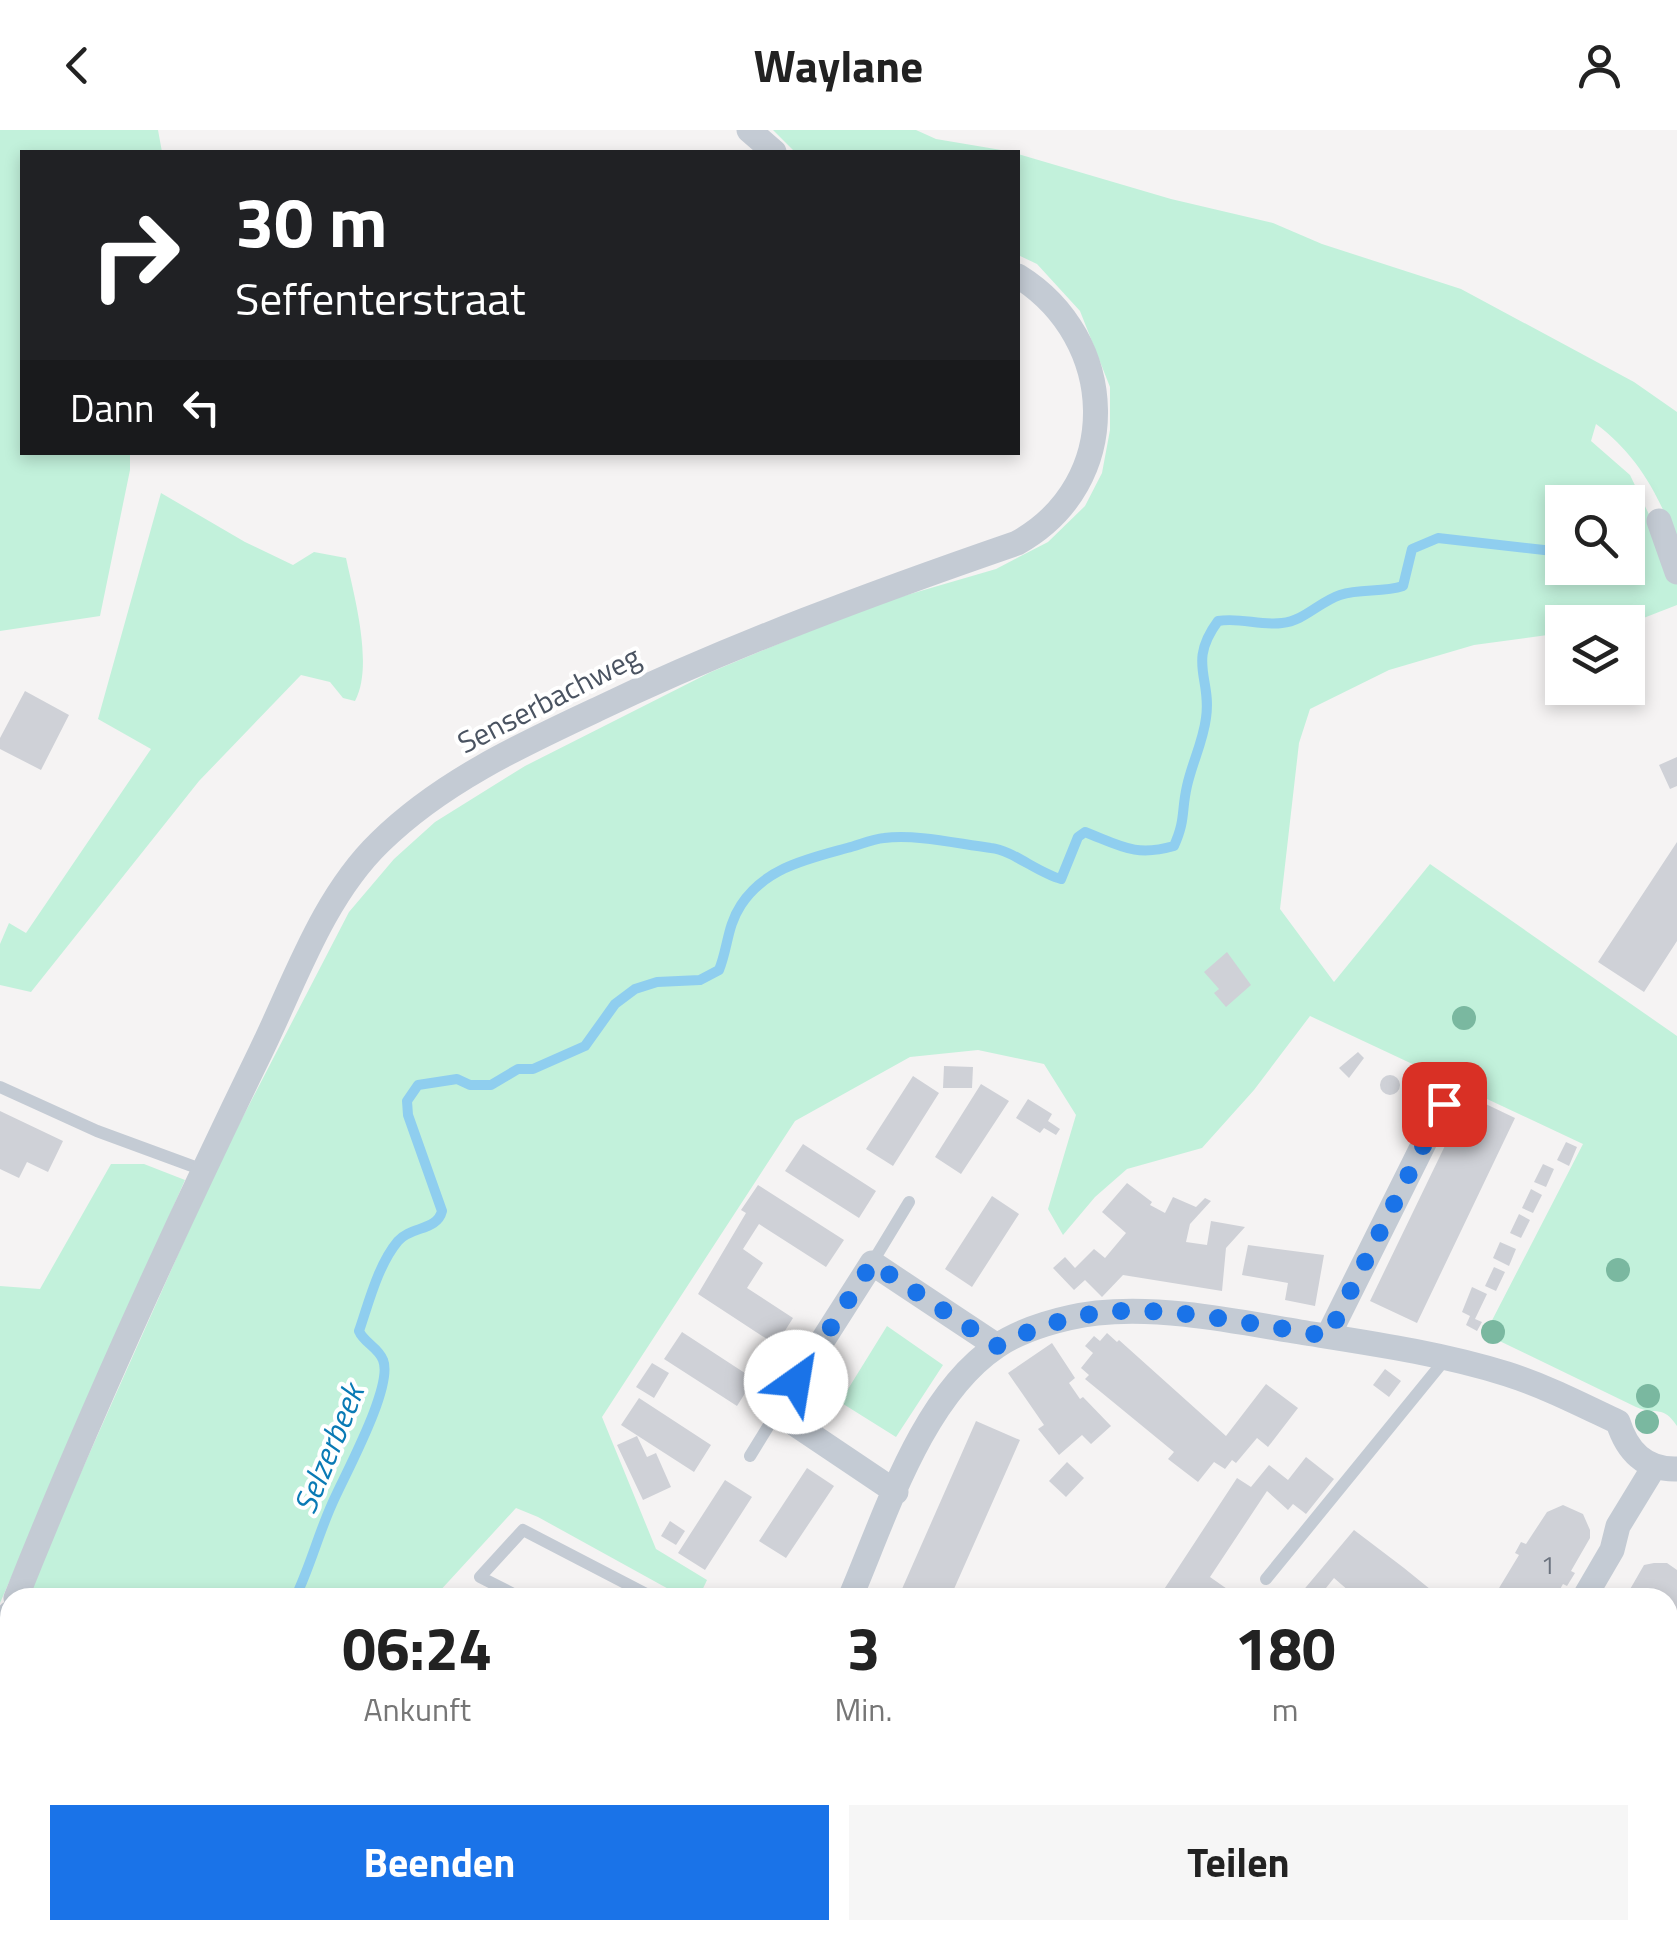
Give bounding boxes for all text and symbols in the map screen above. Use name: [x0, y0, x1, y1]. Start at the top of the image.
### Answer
text: Waylane: [754, 31, 923, 99]
icon: back: [50, 38, 105, 93]
icon: person: [1572, 38, 1627, 93]
text: 30 m: [235, 168, 388, 274]
icon: right: [70, 190, 200, 320]
text: Seffenterstraat: [235, 264, 526, 332]
text: Dann: [70, 379, 154, 437]
icon: left: [174, 380, 229, 435]
map controls: [1545, 485, 1645, 705]
button: search: [1545, 485, 1645, 585]
button: layers: [1545, 605, 1645, 705]
street label: Senserbachweg: [449, 633, 648, 765]
pin: [1402, 1062, 1487, 1147]
icon: arrive: [1417, 1077, 1472, 1132]
position arrow: [744, 1330, 848, 1434]
water label: Selzerbeek: [280, 1373, 377, 1520]
house number: 1: [1541, 1546, 1555, 1584]
text: 06:24: [342, 1602, 492, 1693]
text: 3: [847, 1602, 880, 1693]
text: 180: [1235, 1602, 1336, 1693]
text: Ankunft: [363, 1685, 471, 1733]
text: Min.: [834, 1685, 892, 1733]
text: m: [1272, 1685, 1299, 1733]
button: Beenden: [50, 1805, 829, 1920]
button: Teilen: [849, 1805, 1628, 1920]

